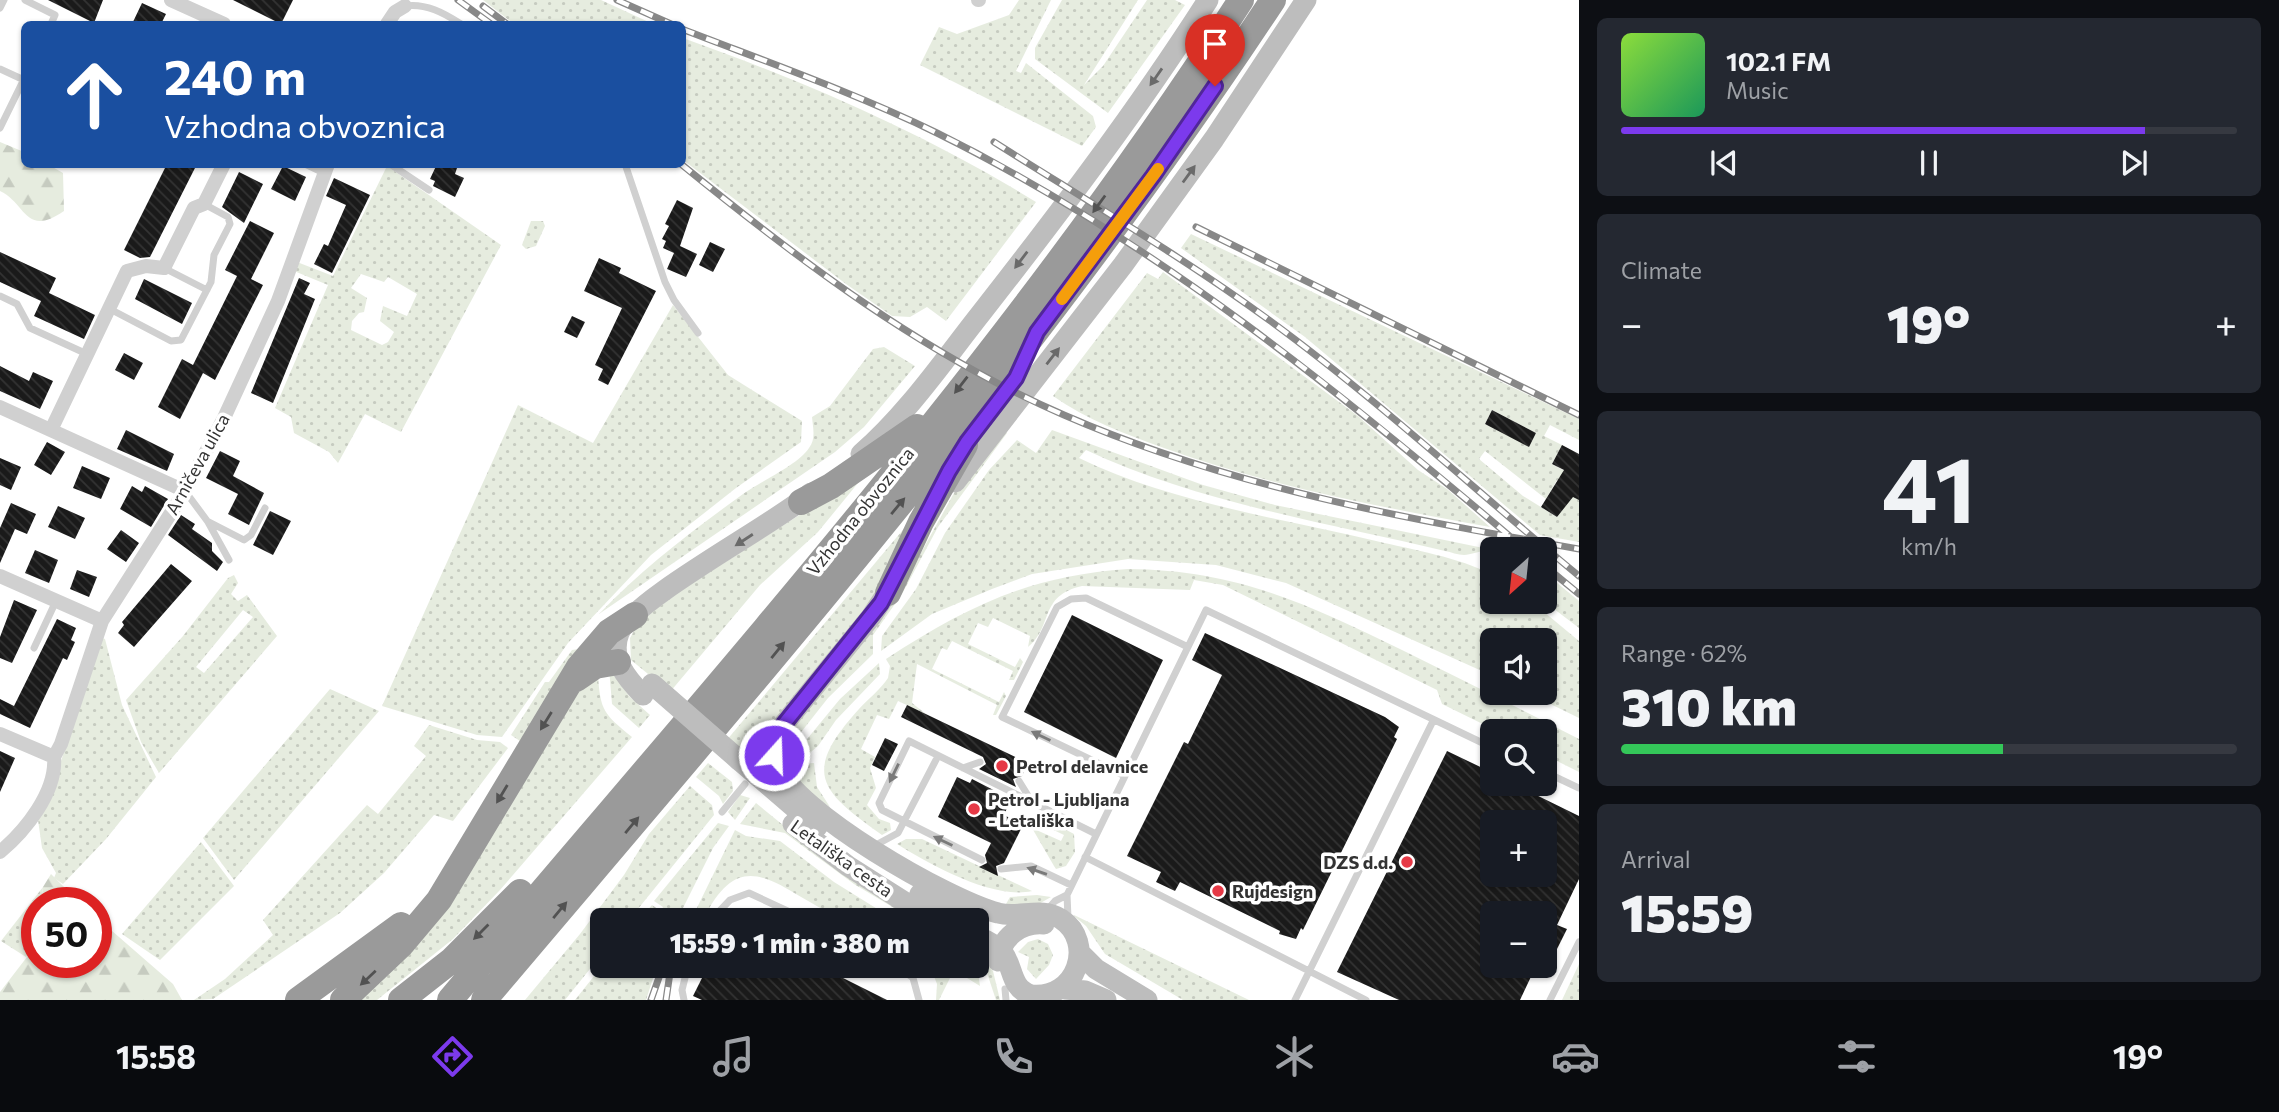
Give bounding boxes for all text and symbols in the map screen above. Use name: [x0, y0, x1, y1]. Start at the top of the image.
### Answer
pin: [1185, 14, 1245, 86]
icon: arrive: [1196, 25, 1234, 63]
text: 240 m: [164, 45, 306, 105]
text: 102.1 FM: [1726, 45, 1831, 76]
icon: ahead: [49, 49, 140, 140]
one-way arrow: [1149, 68, 1163, 86]
text: Music: [1726, 76, 1789, 104]
text: Vzhodna obvoznica: [164, 105, 446, 145]
icon: previous: [1705, 144, 1743, 182]
icon: pause: [1910, 144, 1948, 182]
icon: next: [2115, 144, 2153, 182]
one-way arrow: [1182, 165, 1196, 183]
one-way arrow: [1092, 195, 1107, 213]
one-way arrow: [1014, 251, 1029, 269]
text: Climate: [1621, 256, 1702, 284]
text: 19°: [1887, 290, 1970, 354]
text: −: [1621, 299, 1643, 346]
text: +: [2215, 299, 2237, 346]
one-way arrow: [1045, 347, 1059, 365]
one-way arrow: [954, 376, 969, 394]
street label: Arničeva ulica: [160, 410, 234, 518]
text: 41: [1882, 430, 1976, 542]
street label: Vzhodna obvoznica: [802, 443, 918, 579]
one-way arrow: [890, 498, 905, 515]
text: km/h: [1901, 532, 1957, 560]
one-way arrow: [734, 533, 754, 546]
north arrow: [1480, 537, 1558, 614]
map controls: [1480, 537, 1557, 978]
button: sound: [1480, 628, 1557, 705]
text: Range · 62%: [1621, 639, 1747, 667]
one-way arrow: [770, 642, 785, 659]
text: 310 km: [1621, 673, 1797, 737]
one-way arrow: [539, 711, 552, 730]
position arrow: [737, 718, 811, 792]
button: search: [1480, 719, 1557, 796]
one-way arrow: [1031, 730, 1051, 741]
place label: Petrol delavnice: [1016, 755, 1148, 777]
marker: Petrol delavnice: [994, 758, 1010, 774]
one-way arrow: [889, 763, 900, 783]
one-way arrow: [496, 784, 509, 803]
place label: Petrol - Ljubljana - Letališka: [988, 788, 1129, 831]
marker: Petrol - Ljubljana - Letališka: [966, 801, 982, 817]
button: +: [1480, 810, 1557, 887]
street label: Letališka cesta: [787, 815, 897, 901]
one-way arrow: [624, 816, 639, 833]
one-way arrow: [933, 835, 953, 847]
text: Arrival: [1621, 845, 1691, 873]
place label: DZS d.d.: [1323, 851, 1393, 873]
marker: DZS d.d.: [1399, 854, 1415, 870]
one-way arrow: [1026, 865, 1047, 876]
text: 15:59: [1621, 879, 1753, 943]
place label: Rujdesign: [1232, 880, 1313, 902]
marker: Rujdesign: [1210, 883, 1226, 899]
speed limit sign: 50: [21, 887, 112, 978]
button: −: [1480, 901, 1557, 978]
one-way arrow: [552, 902, 567, 919]
one-way arrow: [472, 924, 489, 941]
text: 15:59 · 1 min · 380 m: [670, 927, 909, 958]
one-way arrow: [360, 969, 377, 985]
icon: directions: [428, 1032, 477, 1081]
icon: music: [709, 1032, 758, 1081]
icon: phone: [989, 1032, 1038, 1081]
icon: climate: [1270, 1032, 1319, 1081]
icon: car: [1551, 1032, 1600, 1081]
icon: filters: [1832, 1032, 1881, 1081]
text: 15:58: [116, 1036, 196, 1076]
text: 19°: [2113, 1036, 2163, 1076]

